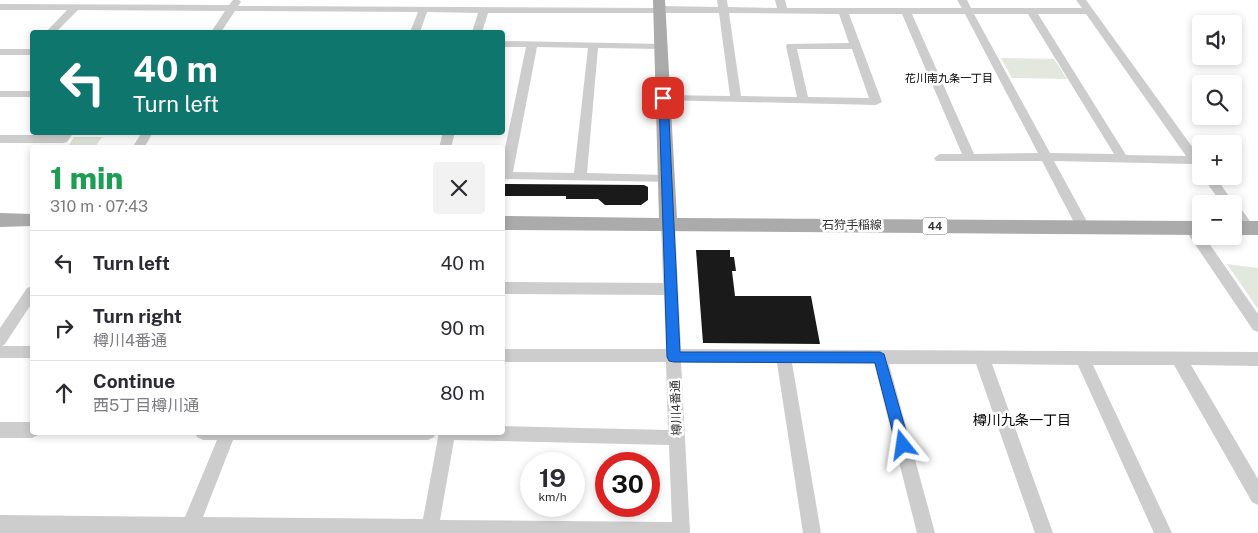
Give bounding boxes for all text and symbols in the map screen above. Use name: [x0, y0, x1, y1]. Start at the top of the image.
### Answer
map controls: [1192, 15, 1242, 245]
button: sound: [1192, 15, 1242, 65]
text: 40 m: [133, 49, 218, 90]
icon: left: [50, 50, 115, 115]
district label: 花川南九条一丁目: [905, 72, 993, 84]
button: search: [1192, 75, 1242, 125]
pin: [642, 77, 684, 119]
icon: arrive: [649, 84, 677, 112]
text: Turn left: [133, 91, 219, 117]
button: +: [1192, 135, 1242, 185]
text: 1 min: [50, 160, 123, 196]
button: close: [433, 162, 485, 214]
button: −: [1192, 195, 1242, 245]
text: 310 m · 07:43: [50, 197, 148, 216]
street label: 石狩手稲線: [822, 218, 882, 232]
road number: 44: [922, 218, 948, 235]
icon: left: [50, 249, 78, 277]
text: Turn left: [93, 252, 170, 274]
text: 40 m: [440, 252, 485, 274]
text: Turn right: [93, 305, 182, 327]
icon: right: [50, 314, 78, 342]
text: 90 m: [441, 317, 485, 339]
text: 樽川4番通: [93, 331, 167, 350]
text: Continue: [93, 370, 175, 392]
icon: ahead: [50, 379, 78, 407]
street label: 樽川4番通: [668, 380, 684, 436]
text: 80 m: [440, 382, 485, 404]
text: 西5丁目樽川通: [93, 396, 199, 415]
district label: 樽川九条一丁目: [973, 412, 1071, 428]
position arrow: [876, 418, 928, 470]
speed limit sign: 30: [595, 452, 660, 517]
text: 19: [539, 463, 566, 493]
text: km/h: [538, 490, 567, 504]

